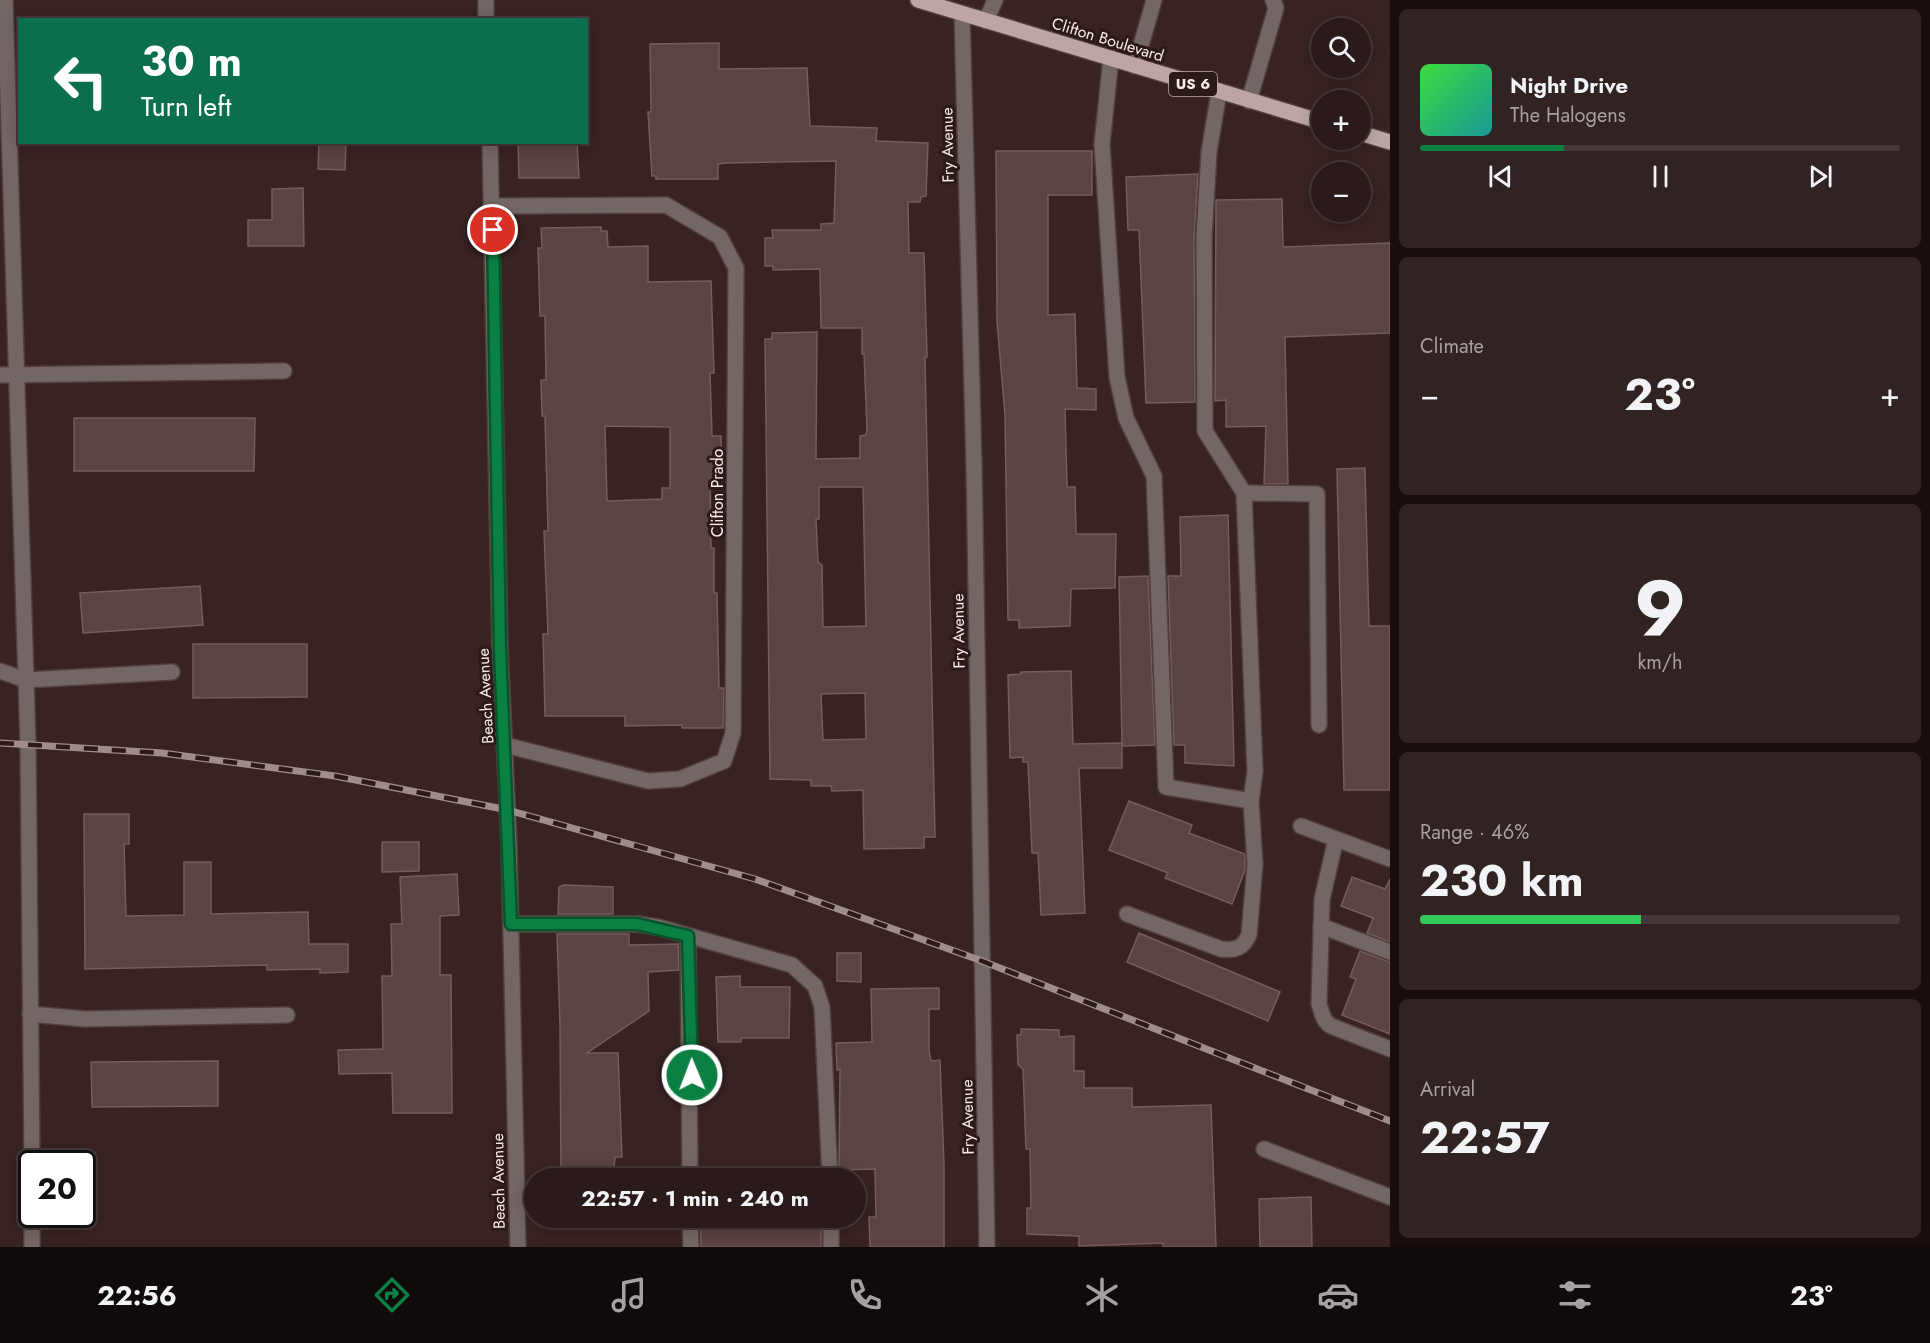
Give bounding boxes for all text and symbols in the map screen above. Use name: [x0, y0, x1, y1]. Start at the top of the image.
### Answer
street label: Clifton Boulevard: [1049, 11, 1167, 67]
map controls: [1311, 18, 1371, 222]
button: search: [1311, 18, 1371, 78]
text: 30 m: [141, 31, 242, 92]
icon: left: [42, 42, 120, 120]
text: Night Drive: [1510, 69, 1628, 101]
road number: US 6: [1169, 72, 1217, 96]
text: Turn left: [141, 87, 231, 126]
button: +: [1311, 90, 1371, 150]
text: The Halogens: [1510, 101, 1626, 130]
street label: Fry Avenue: [935, 107, 960, 183]
icon: previous: [1484, 160, 1517, 193]
icon: pause: [1644, 160, 1677, 193]
icon: next: [1804, 160, 1837, 193]
button: −: [1311, 162, 1371, 222]
pin: [467, 204, 518, 255]
icon: arrive: [476, 213, 509, 246]
text: Climate: [1420, 332, 1484, 361]
text: 23°: [1624, 362, 1695, 427]
text: −: [1420, 371, 1439, 418]
text: +: [1880, 371, 1900, 418]
street label: Clifton Prado: [706, 448, 729, 537]
text: 9: [1634, 553, 1686, 665]
street label: Fry Avenue: [946, 593, 971, 669]
street label: Beach Avenue: [472, 648, 499, 744]
text: km/h: [1637, 648, 1683, 677]
text: Range · 46%: [1420, 818, 1529, 847]
text: 230 km: [1420, 848, 1584, 913]
position arrow: [660, 1043, 724, 1107]
text: Arrival: [1420, 1075, 1475, 1104]
street label: Fry Avenue: [955, 1079, 980, 1155]
text: 22:57: [1420, 1105, 1550, 1170]
street label: Beach Avenue: [486, 1133, 511, 1229]
speed limit sign: 20: [18, 1150, 96, 1228]
text: 22:57 · 1 min · 240 m: [581, 1182, 809, 1214]
icon: directions: [371, 1274, 413, 1316]
icon: music: [608, 1274, 650, 1316]
icon: phone: [844, 1274, 886, 1316]
icon: climate: [1081, 1274, 1123, 1316]
icon: car: [1317, 1274, 1359, 1316]
icon: filters: [1554, 1274, 1596, 1316]
text: 22:56: [97, 1276, 177, 1315]
text: 23°: [1790, 1276, 1833, 1315]

